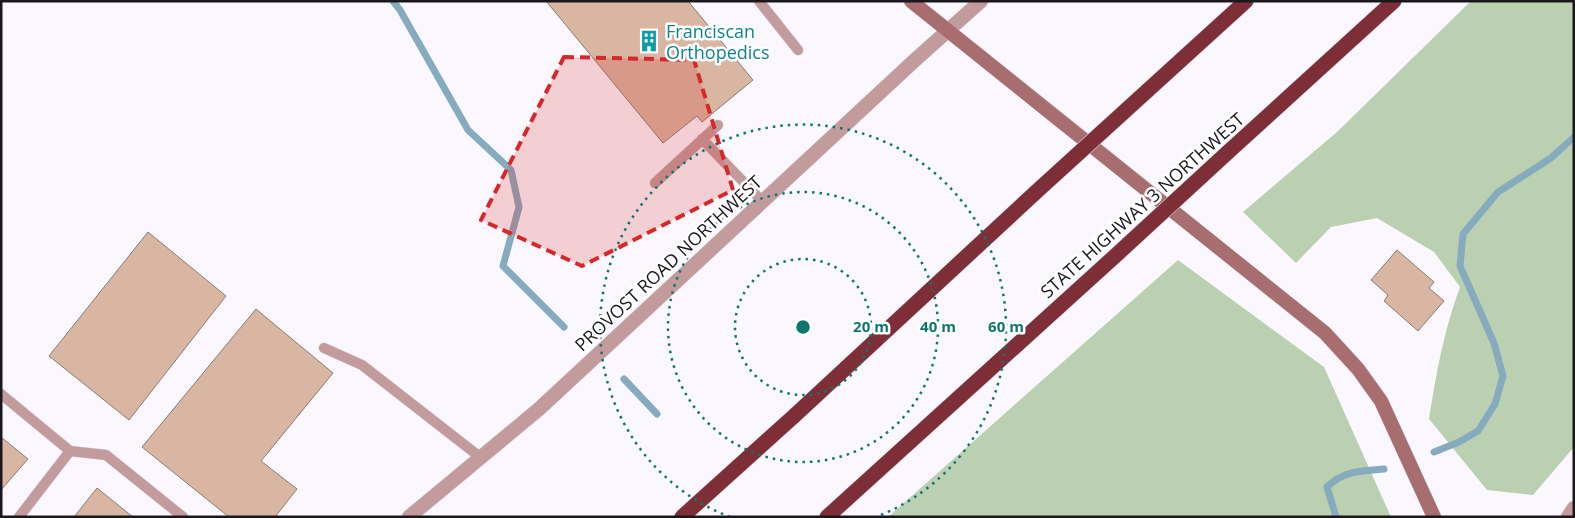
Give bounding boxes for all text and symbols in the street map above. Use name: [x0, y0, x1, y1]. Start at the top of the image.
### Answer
place label: Franciscan Orthopedics: [666, 19, 770, 64]
building icon: Franciscan Orthopedics: [636, 28, 662, 54]
street label: STATE HIGHWAY 3 NORTHWEST: [1035, 107, 1249, 303]
street label: PROVOST ROAD NORTHWEST: [569, 170, 767, 356]
text: 20 m: [853, 316, 889, 336]
text: 40 m: [920, 316, 956, 336]
text: 60 m: [988, 316, 1024, 336]
centre of rings: [794, 318, 812, 336]

